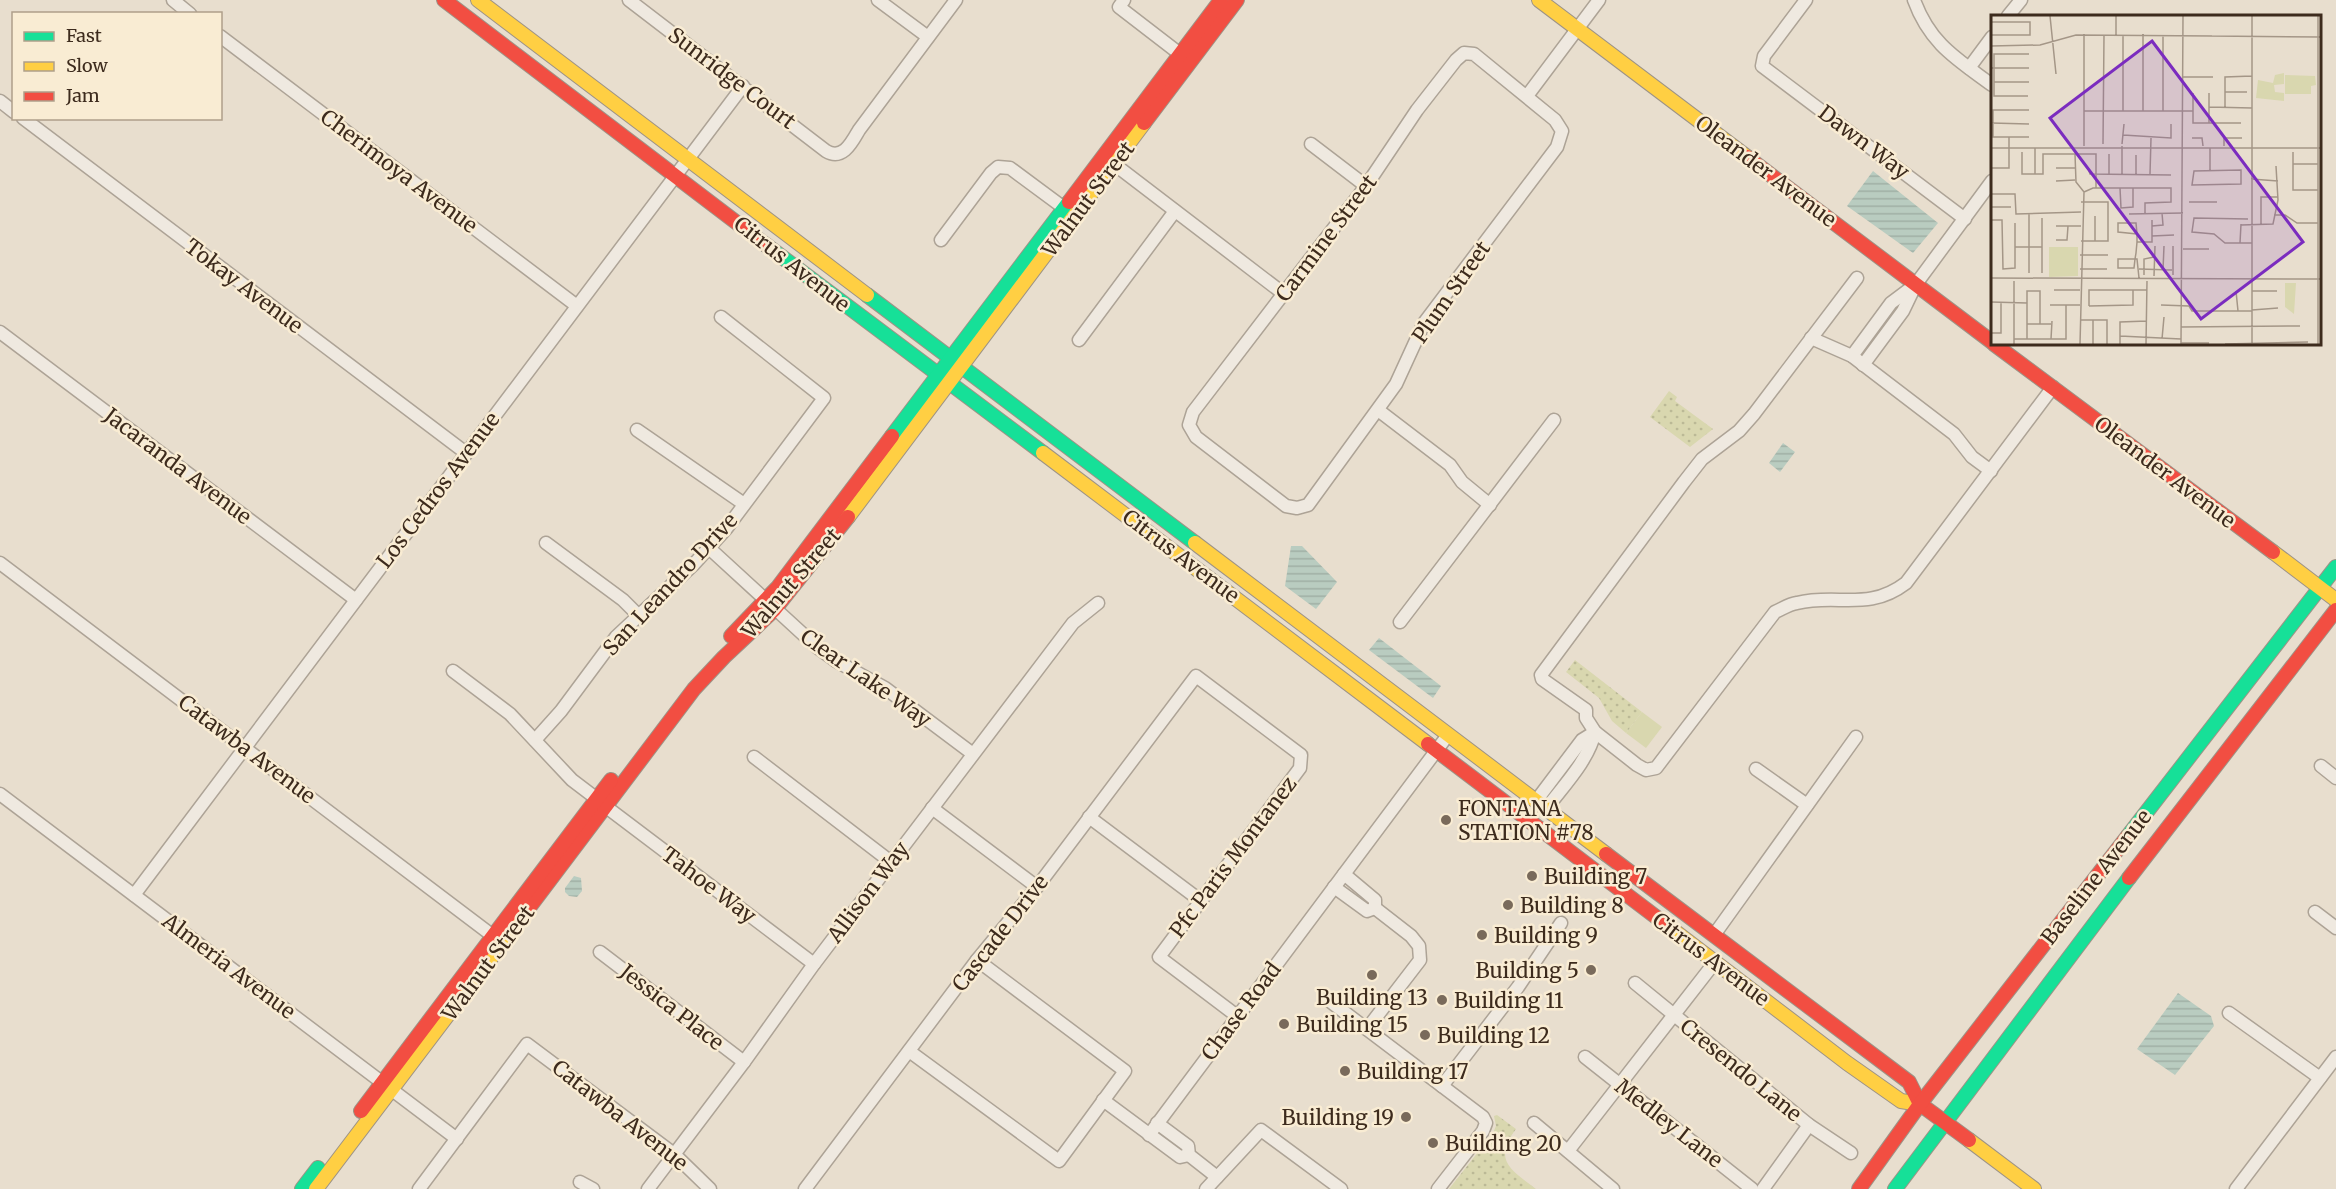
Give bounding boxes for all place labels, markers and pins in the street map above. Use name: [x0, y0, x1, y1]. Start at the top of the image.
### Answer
place label: FONTANA STATION #78: [1458, 795, 1594, 846]
marker: FONTANA STATION #78: [1439, 813, 1453, 827]
place label: Building 7: [1544, 863, 1647, 890]
marker: Building 7: [1525, 869, 1539, 883]
place label: Building 8: [1520, 892, 1624, 919]
marker: Building 8: [1501, 898, 1515, 912]
place label: Building 9: [1494, 922, 1598, 949]
marker: Building 9: [1475, 928, 1489, 942]
place label: Building 5: [1475, 957, 1579, 984]
marker: Building 5: [1584, 963, 1598, 977]
marker: Building 13: [1365, 968, 1379, 982]
place label: Building 13: [1316, 984, 1428, 1011]
place label: Building 11: [1454, 987, 1564, 1014]
marker: Building 11: [1435, 993, 1449, 1007]
place label: Building 15: [1296, 1011, 1408, 1038]
marker: Building 15: [1277, 1017, 1291, 1031]
place label: Building 12: [1437, 1022, 1550, 1049]
marker: Building 12: [1418, 1028, 1432, 1042]
place label: Building 17: [1357, 1058, 1469, 1085]
marker: Building 17: [1338, 1064, 1352, 1078]
place label: Building 19: [1282, 1104, 1394, 1131]
marker: Building 19: [1399, 1110, 1413, 1124]
place label: Building 20: [1445, 1130, 1562, 1157]
marker: Building 20: [1426, 1136, 1440, 1150]

